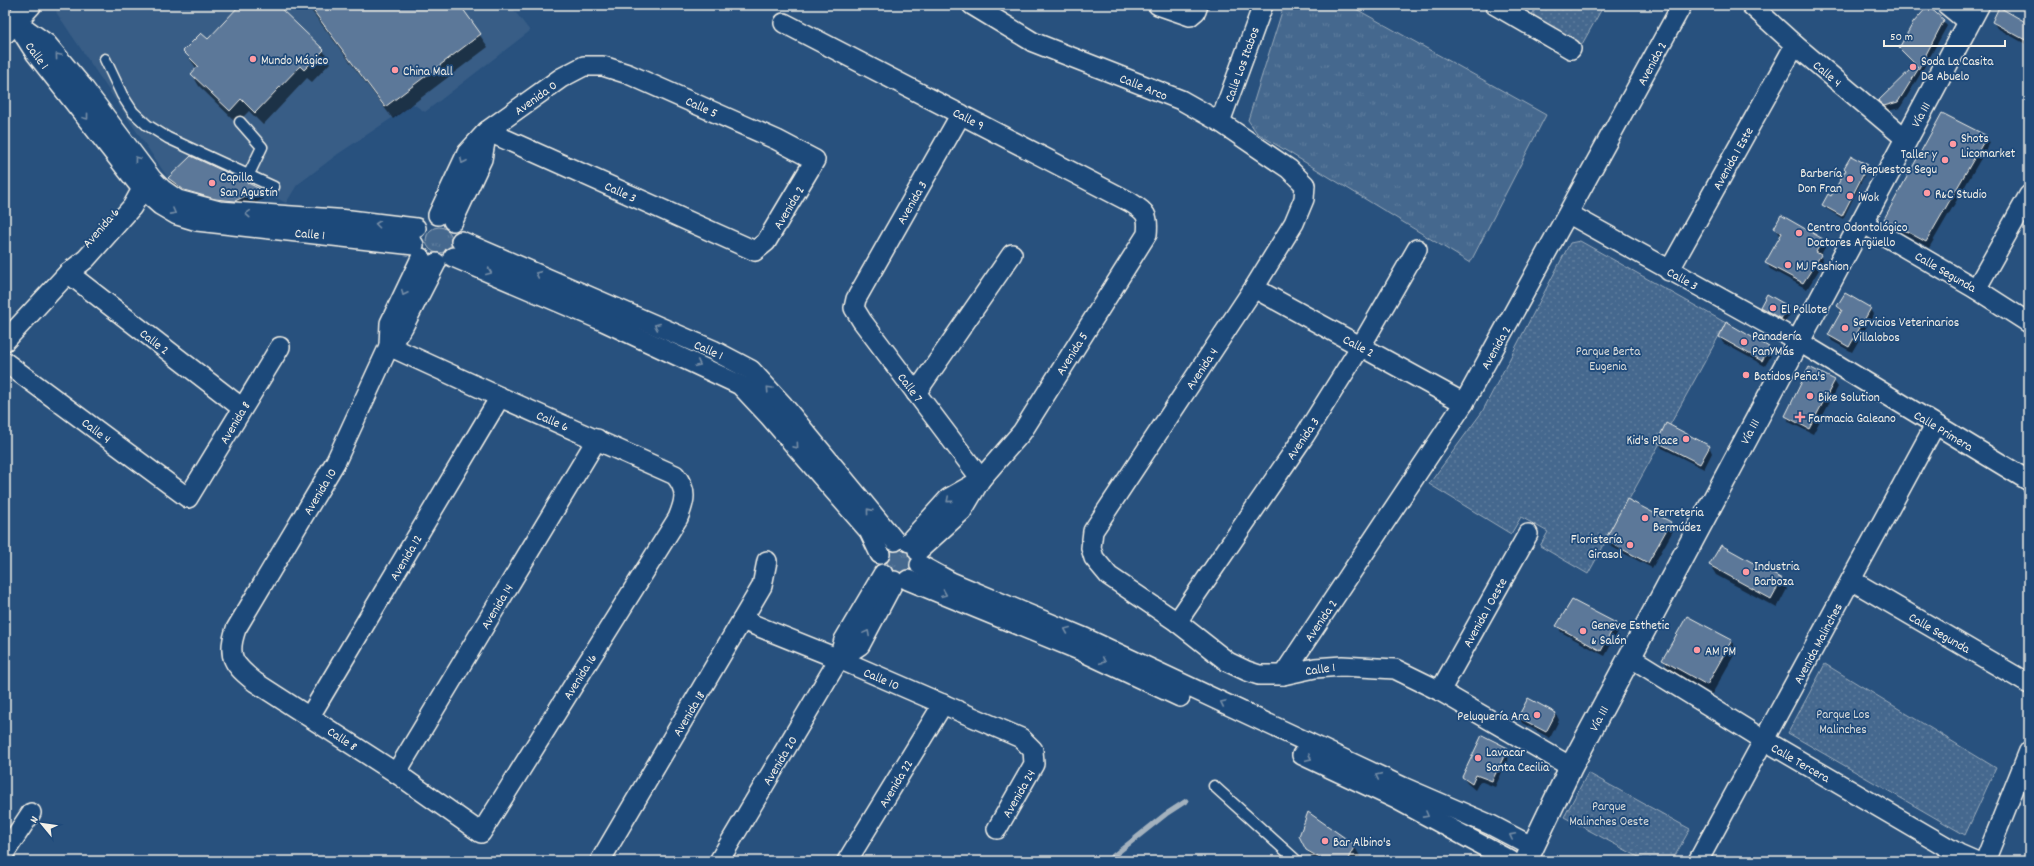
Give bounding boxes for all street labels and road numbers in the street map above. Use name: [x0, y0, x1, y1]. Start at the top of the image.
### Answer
street label: Calle Los Itabos: [1221, 25, 1266, 105]
street label: Calle 1: [19, 39, 53, 74]
street label: Avenida 2: [1634, 39, 1673, 90]
street label: Calle 4: [1808, 57, 1845, 93]
street label: Calle Arco: [1116, 70, 1170, 107]
street label: Avenida 0: [511, 77, 562, 121]
street label: Calle 5: [682, 93, 720, 124]
street label: Vía 111: [1908, 99, 1937, 131]
street label: Calle 9: [949, 104, 987, 136]
street label: Avenida 1 Este: [1709, 124, 1759, 194]
street label: Calle 3: [601, 178, 639, 209]
street label: Avenida 3: [893, 178, 933, 229]
street label: Avenida 2: [770, 183, 811, 234]
street label: Avenida 6: [79, 204, 125, 253]
street label: Calle 1: [294, 225, 326, 246]
street label: Calle Segunda: [1910, 248, 1980, 299]
street label: Calle 3: [1663, 264, 1701, 297]
street label: Avenida 2: [1477, 323, 1517, 374]
street label: Calle 2: [135, 325, 172, 361]
street label: Avenida 5: [1052, 329, 1094, 380]
street label: Calle 2: [1339, 331, 1377, 363]
street label: Calle 1: [690, 336, 726, 366]
street label: Avenida 4: [1182, 345, 1224, 394]
street label: Calle 7: [892, 370, 926, 407]
street label: Avenida 8: [216, 398, 256, 448]
street label: Calle 6: [533, 407, 571, 438]
street label: Calle Primera: [1909, 407, 1977, 458]
street label: Avenida 3: [1283, 414, 1325, 464]
street label: Calle 4: [77, 415, 114, 449]
street label: Vía 111: [1737, 416, 1766, 448]
street label: Avenida 10: [300, 465, 343, 519]
street label: Avenida 12: [386, 532, 428, 585]
street label: Avenida 1 Oeste: [1459, 575, 1513, 651]
street label: Avenida 14: [477, 581, 519, 634]
street label: Avenida 2: [1301, 596, 1343, 646]
street label: Avenida Malinches: [1790, 600, 1849, 688]
street label: Calle Segunda: [1904, 609, 1974, 660]
street label: Avenida 16: [560, 651, 603, 704]
street label: Calle 1: [1304, 659, 1337, 682]
street label: Calle 10: [860, 664, 902, 696]
street label: Avenida 18: [669, 688, 711, 741]
street label: Vía 111: [1586, 703, 1615, 735]
street label: Calle 8: [323, 723, 360, 757]
street label: Avenida 20: [759, 733, 803, 790]
street label: Calle Tercera: [1767, 740, 1833, 789]
street label: Avenida 22: [875, 757, 919, 812]
street label: Avenida 24: [999, 767, 1042, 822]

